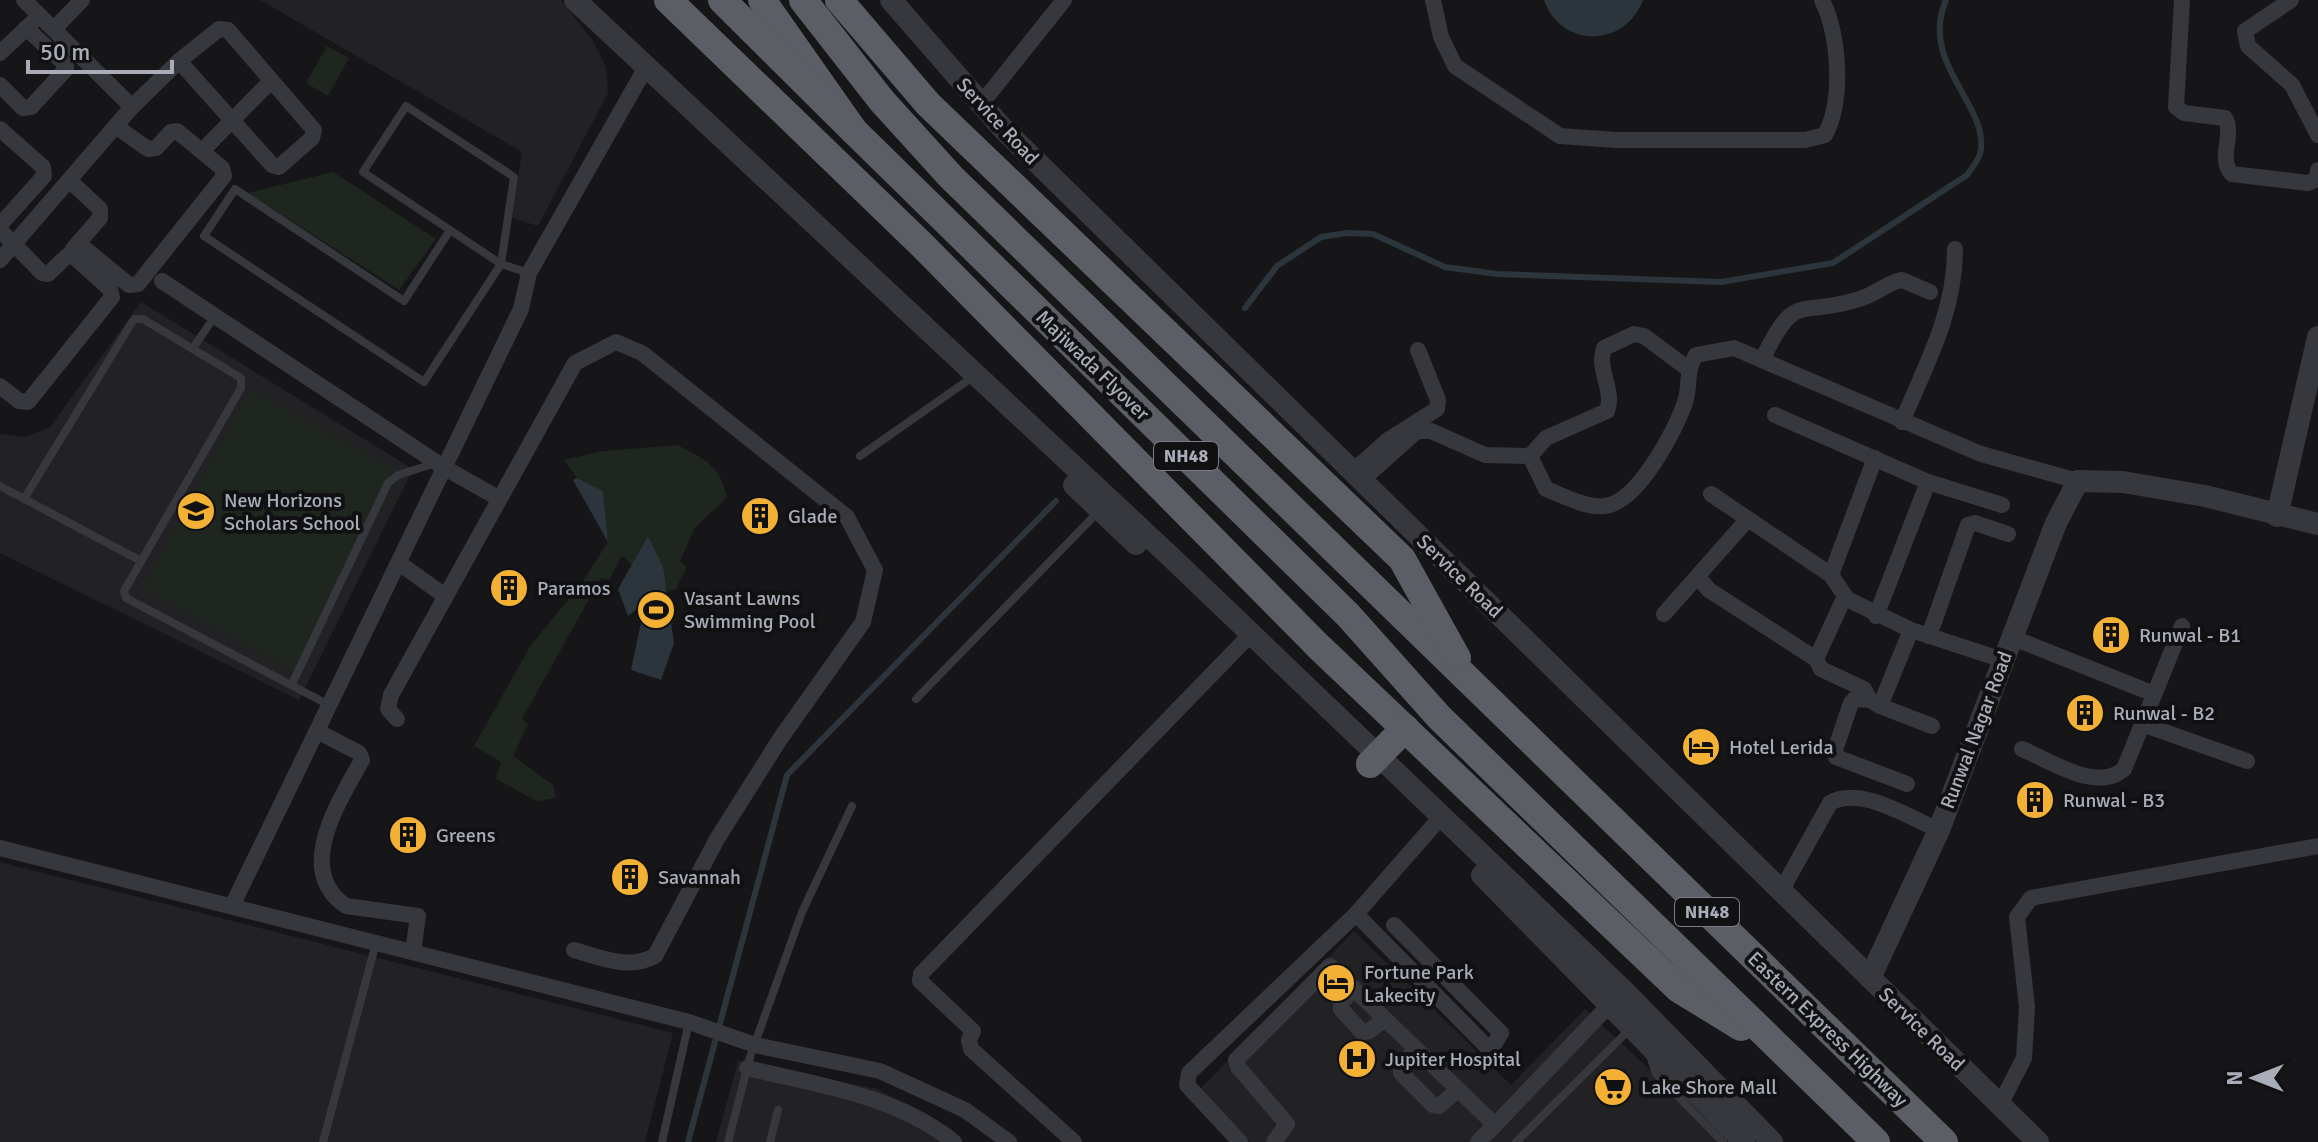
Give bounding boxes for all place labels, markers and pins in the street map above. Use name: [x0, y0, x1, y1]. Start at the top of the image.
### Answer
place label: New Horizons Scholars School: [224, 488, 361, 536]
school or university icon: New Horizons Scholars School: [175, 490, 217, 532]
building icon: Glade: [739, 495, 781, 537]
place label: Glade: [788, 504, 837, 529]
building icon: Paramos: [488, 567, 530, 609]
place label: Paramos: [537, 576, 611, 601]
place label: Vasant Lawns Swimming Pool: [684, 586, 816, 634]
sports icon: Vasant Lawns Swimming Pool: [635, 589, 677, 631]
building icon: Runwal - B1: [2090, 614, 2132, 656]
place label: Runwal - B1: [2139, 623, 2241, 648]
building icon: Runwal - B2: [2064, 692, 2106, 734]
place label: Runwal - B2: [2113, 701, 2215, 726]
hotel icon: Hotel Lerida: [1680, 726, 1722, 768]
place label: Hotel Lerida: [1729, 735, 1834, 760]
building icon: Runwal - B3: [2014, 779, 2056, 821]
place label: Runwal - B3: [2063, 788, 2165, 813]
building icon: Greens: [387, 814, 429, 856]
place label: Greens: [436, 823, 496, 848]
building icon: Savannah: [609, 856, 651, 898]
place label: Savannah: [658, 865, 741, 890]
place label: Fortune Park Lakecity: [1364, 960, 1474, 1008]
hotel icon: Fortune Park Lakecity: [1315, 962, 1357, 1004]
hospital icon: Jupiter Hospital: [1336, 1038, 1378, 1080]
place label: Jupiter Hospital: [1385, 1047, 1521, 1072]
supermarket icon: Lake Shore Mall: [1592, 1066, 1634, 1108]
place label: Lake Shore Mall: [1641, 1075, 1777, 1100]

